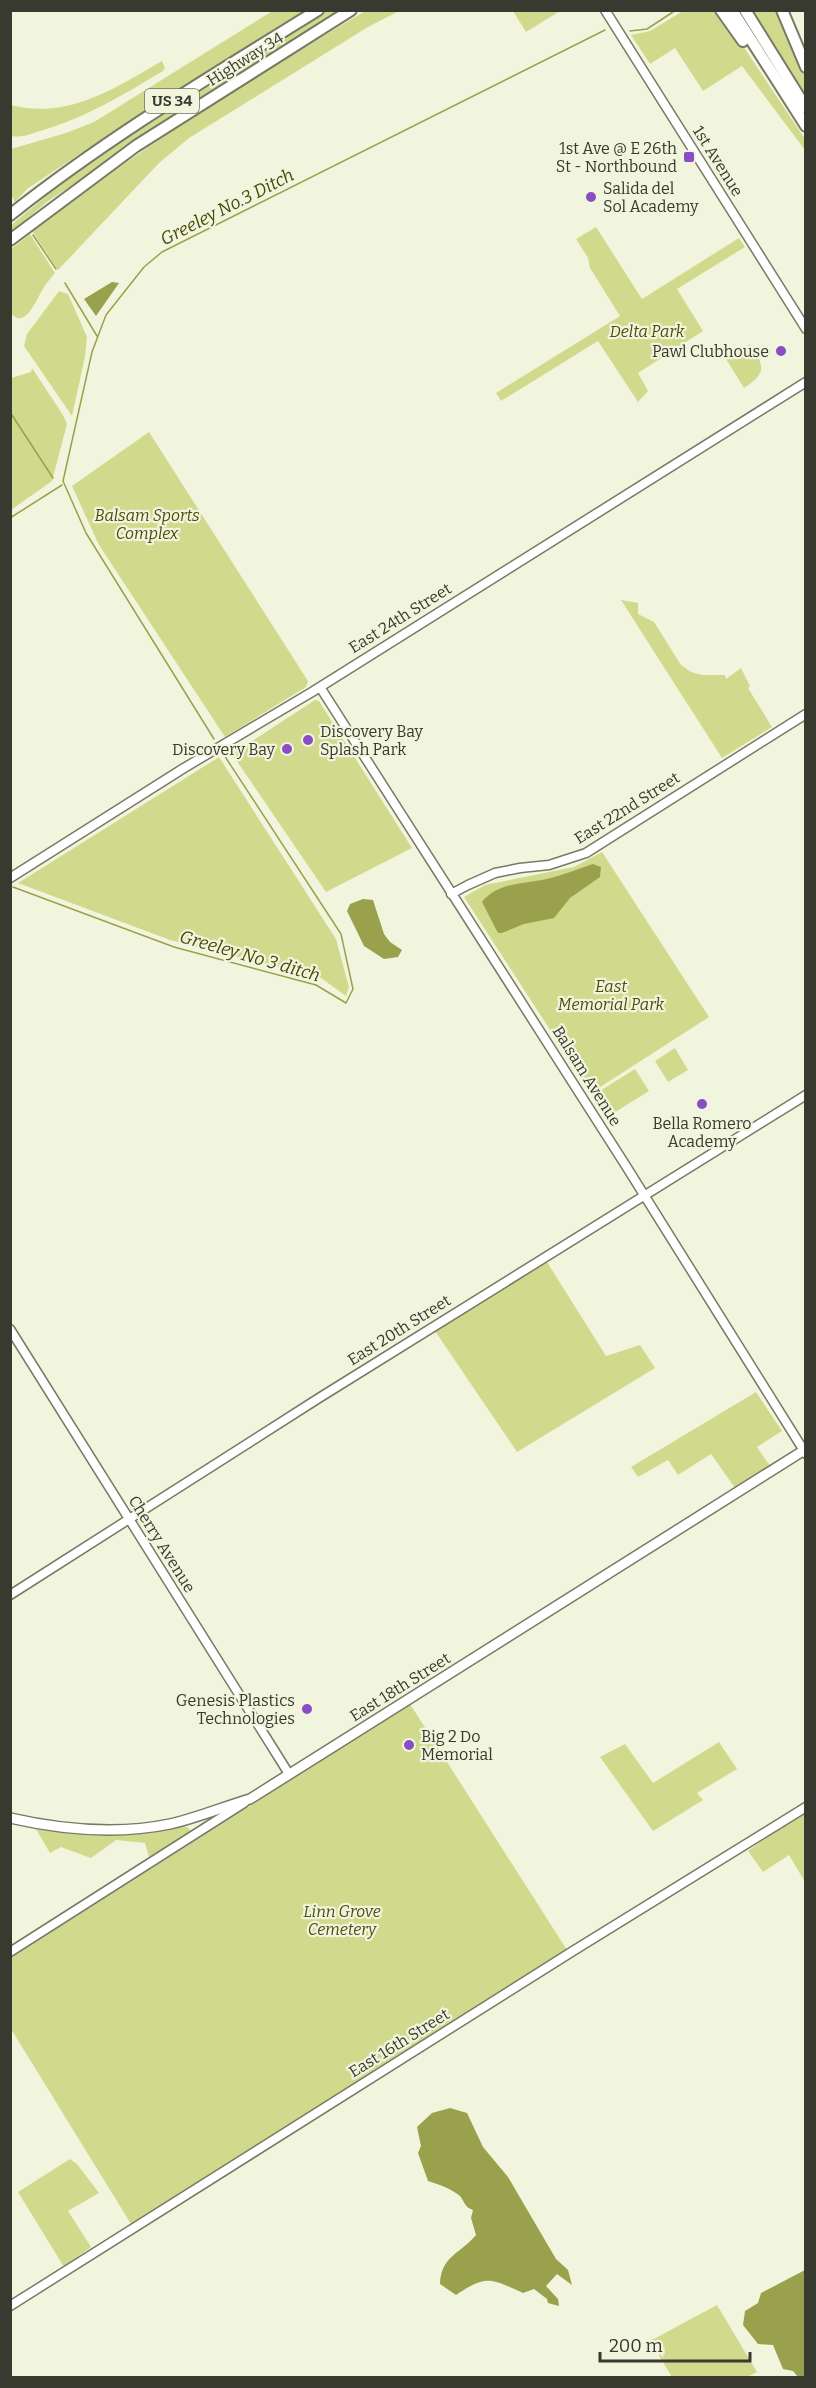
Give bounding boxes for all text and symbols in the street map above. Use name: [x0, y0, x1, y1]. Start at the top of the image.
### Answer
street label: Highway 34: [203, 28, 287, 90]
road number: US 34: [145, 89, 199, 113]
street label: 1st Avenue: [689, 122, 747, 200]
place label: 1st Ave @ E 26th St - Northbound: [556, 139, 678, 176]
marker: 1st Ave @ E 26th St - Northbound: [682, 150, 696, 164]
water label: Greeley No.3 Ditch: [157, 164, 297, 250]
place label: Salida del Sol Academy: [603, 179, 699, 216]
marker: Salida del Sol Academy: [584, 190, 598, 204]
park label: Delta Park: [610, 322, 685, 341]
place label: Pawl Clubhouse: [652, 342, 769, 361]
marker: Pawl Clubhouse: [774, 344, 788, 358]
park label: Balsam Sports Complex: [94, 506, 200, 543]
street label: East 24th Street: [345, 579, 455, 657]
place label: Discovery Bay Splash Park: [320, 722, 423, 759]
marker: Discovery Bay Splash Park: [301, 733, 315, 747]
place label: Discovery Bay: [172, 740, 276, 759]
marker: Discovery Bay: [280, 742, 294, 756]
street label: East 22nd Street: [571, 768, 683, 848]
water label: Greeley No 3 ditch: [177, 925, 323, 987]
park label: East Memorial Park: [558, 977, 664, 1014]
street label: Balsam Avenue: [549, 1022, 625, 1130]
marker: Bella Romero Academy: [695, 1097, 709, 1111]
place label: Bella Romero Academy: [652, 1114, 752, 1151]
street label: East 20th Street: [344, 1291, 454, 1369]
street label: Cherry Avenue: [125, 1492, 199, 1596]
street label: East 18th Street: [346, 1648, 454, 1726]
place label: Genesis Plastics Technologies: [176, 1691, 295, 1728]
marker: Genesis Plastics Technologies: [300, 1702, 314, 1716]
place label: Big 2 Do Memorial: [421, 1727, 493, 1764]
marker: Big 2 Do Memorial: [402, 1738, 416, 1752]
park label: Linn Grove Cemetery: [303, 1902, 381, 1939]
street label: East 16th Street: [345, 2004, 453, 2081]
scale bar: [600, 2325, 750, 2363]
text: 200 m: [609, 2335, 663, 2357]

